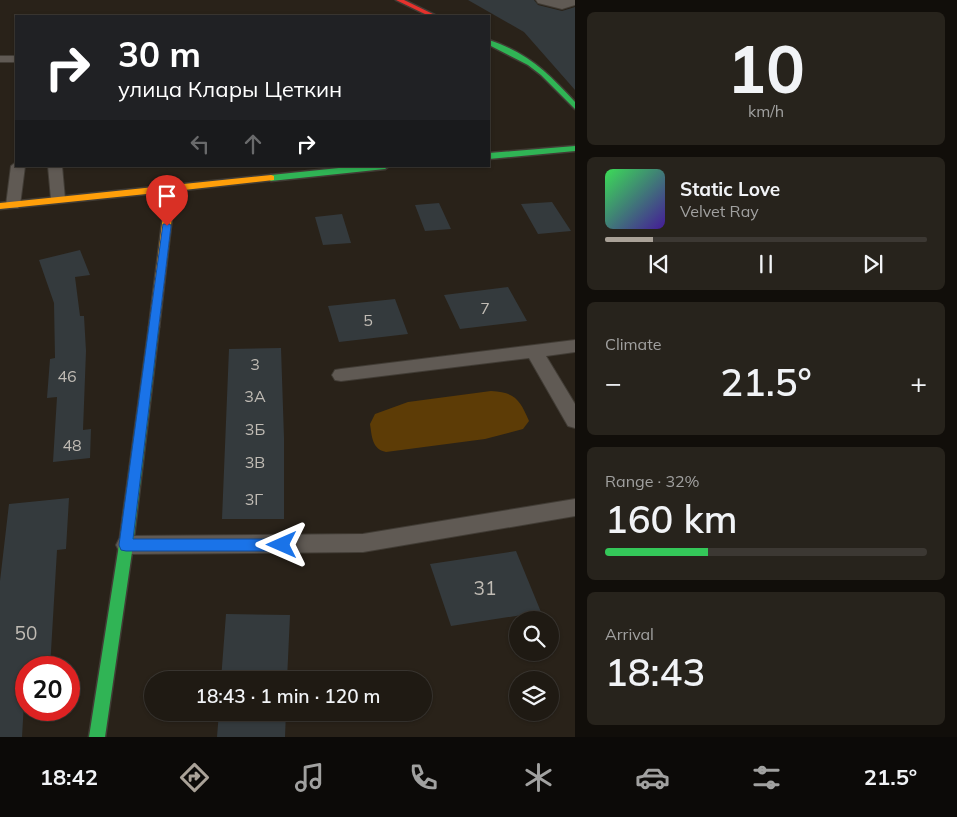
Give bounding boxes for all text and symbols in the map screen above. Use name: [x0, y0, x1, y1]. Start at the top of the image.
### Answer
text: 10: [727, 28, 805, 109]
text: 30 m: [118, 32, 201, 76]
icon: right: [35, 35, 100, 100]
text: улица Клары Цеткин: [118, 75, 342, 103]
text: km/h: [748, 101, 784, 121]
icon: left: [186, 130, 214, 158]
icon: ahead: [239, 130, 267, 158]
icon: right: [292, 130, 320, 158]
pin: [146, 175, 188, 226]
text: Static Love: [680, 177, 780, 201]
icon: arrive: [153, 182, 181, 210]
text: Velvet Ray: [680, 201, 759, 221]
icon: previous: [645, 250, 673, 278]
icon: pause: [752, 250, 780, 278]
icon: next: [859, 250, 887, 278]
house number: 7: [480, 298, 490, 318]
house number: 5: [363, 310, 373, 330]
text: Climate: [605, 334, 661, 354]
house number: 3: [250, 354, 260, 374]
text: 21.5°: [720, 358, 812, 406]
text: −: [605, 365, 622, 400]
text: +: [910, 365, 927, 400]
house number: 46: [57, 366, 77, 386]
house number: 3А: [244, 386, 266, 406]
house number: 3Б: [245, 419, 265, 439]
house number: 48: [62, 435, 82, 455]
house number: 3В: [245, 452, 265, 472]
text: Range · 32%: [605, 471, 700, 491]
house number: 3Г: [245, 489, 263, 509]
text: 160 km: [605, 495, 738, 543]
position arrow: [255, 518, 307, 570]
house number: 31: [474, 576, 496, 600]
map controls: [509, 611, 559, 721]
button: search: [509, 611, 559, 661]
house number: 50: [15, 621, 37, 645]
text: Arrival: [605, 624, 654, 644]
text: 18:43: [605, 648, 705, 696]
speed limit sign: 20: [15, 656, 80, 721]
button: layers: [509, 671, 559, 721]
text: 18:43 · 1 min · 120 m: [195, 684, 381, 708]
icon: directions: [177, 760, 212, 795]
icon: music: [292, 760, 327, 795]
icon: phone: [406, 760, 441, 795]
icon: climate: [521, 760, 556, 795]
icon: car: [635, 760, 670, 795]
icon: filters: [749, 760, 784, 795]
text: 18:42: [40, 763, 98, 791]
text: 21.5°: [864, 763, 917, 791]

